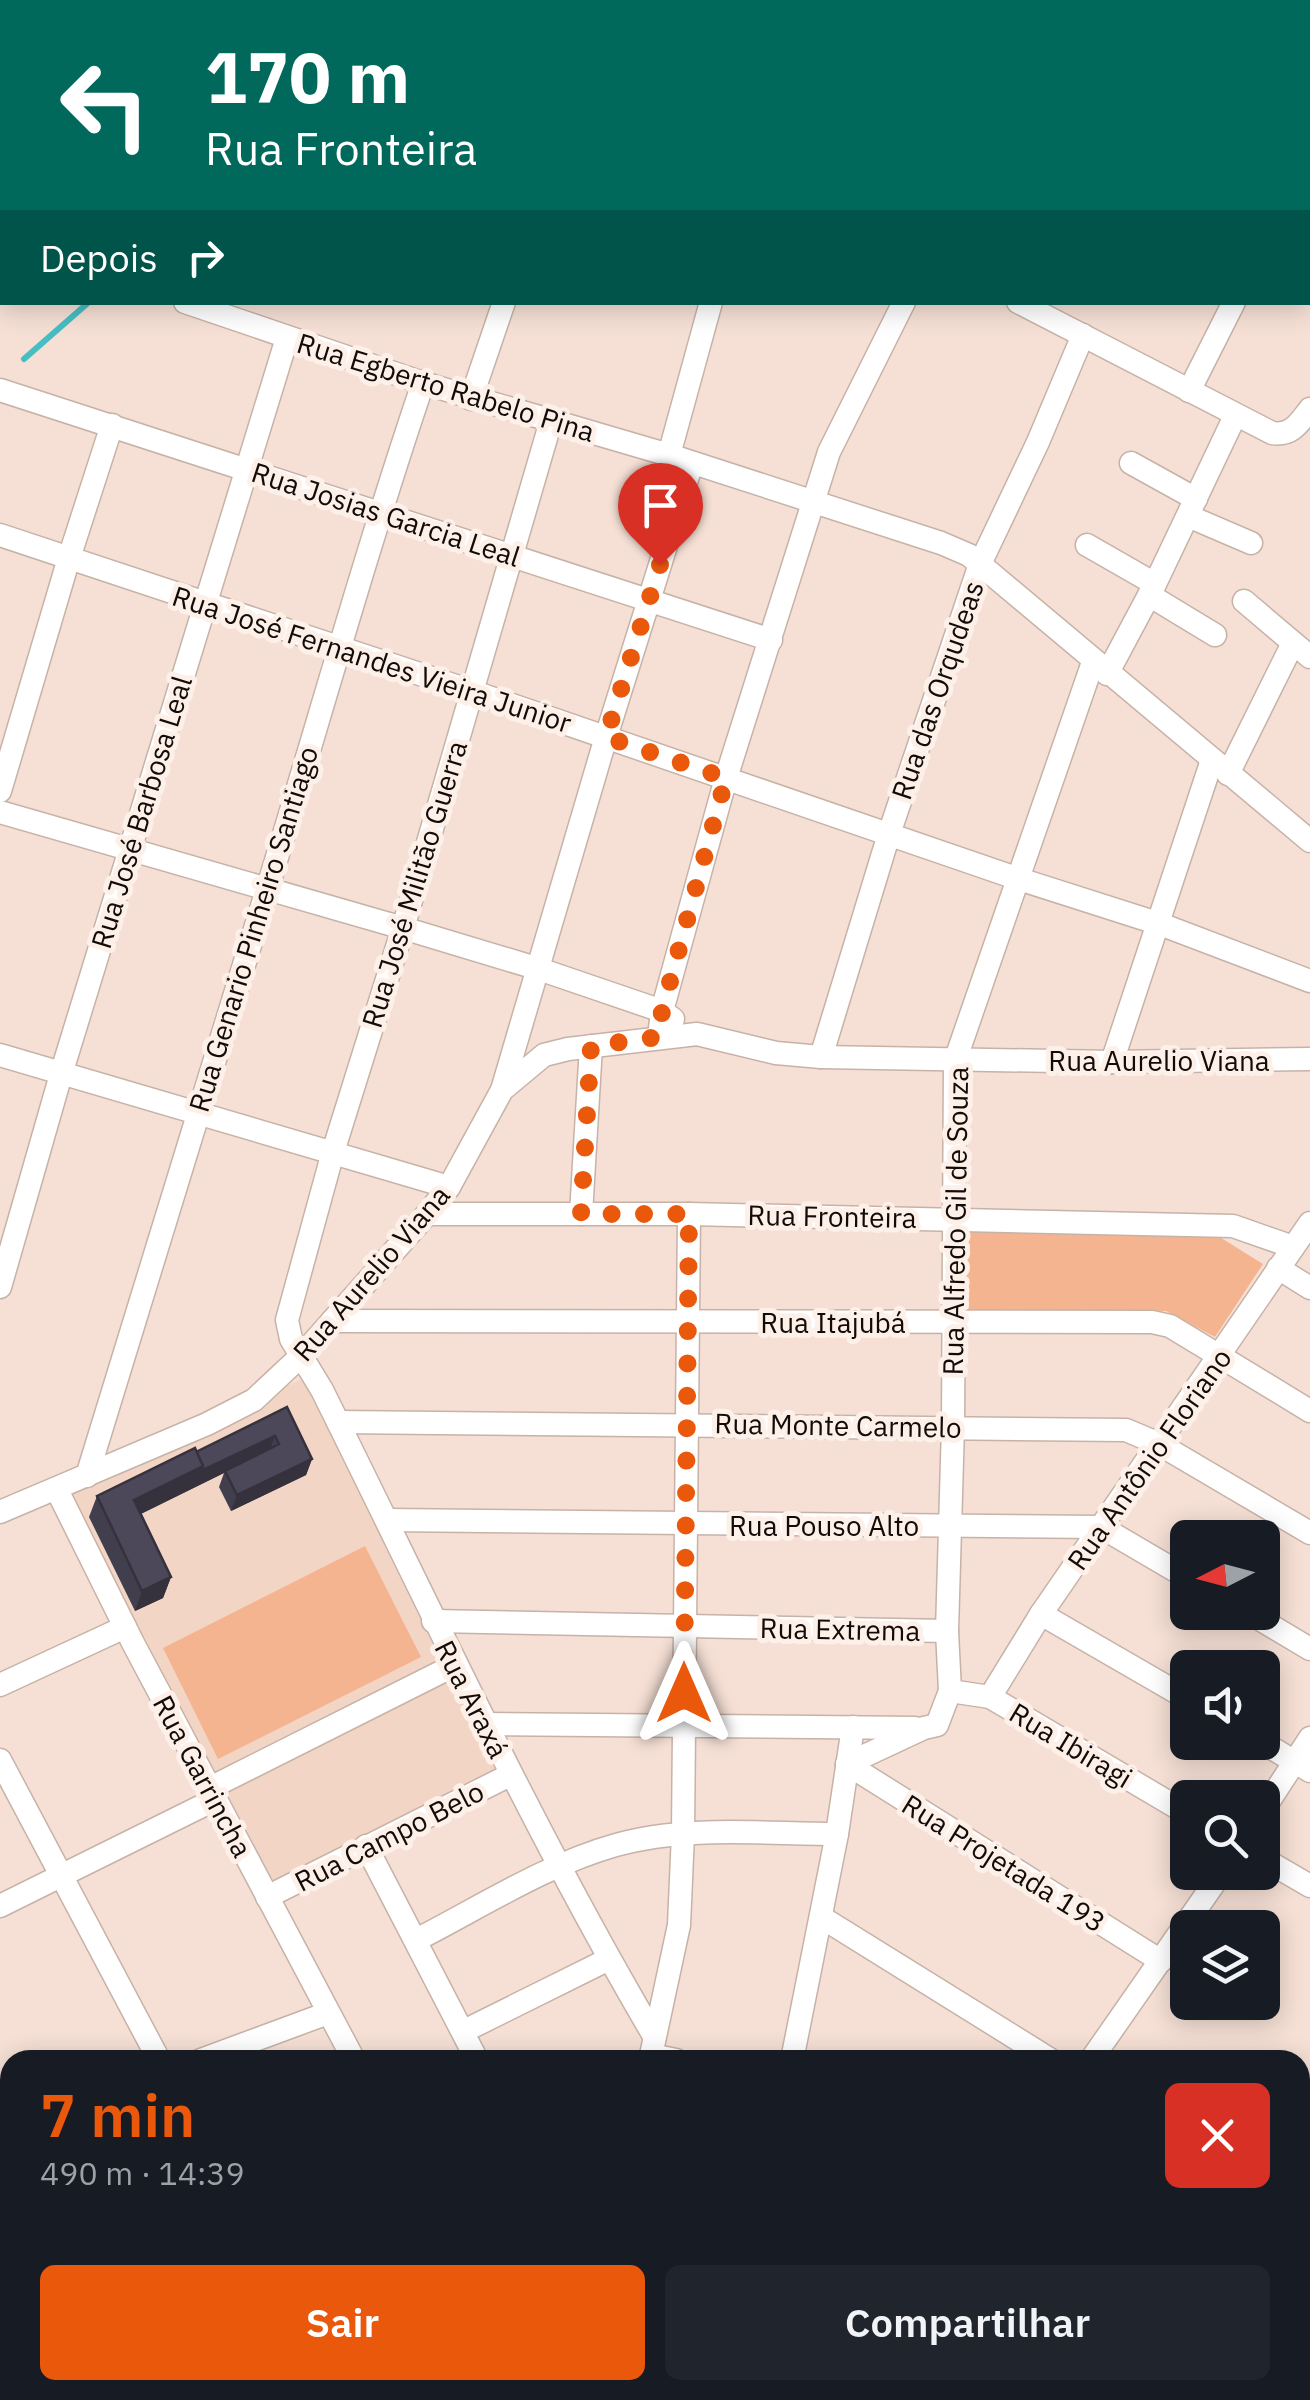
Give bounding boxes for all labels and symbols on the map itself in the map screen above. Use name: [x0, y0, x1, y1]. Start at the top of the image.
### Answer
street label: Rua Egberto Rabelo Pina: [293, 324, 599, 450]
street label: Rua Josias Garcia Leal: [247, 453, 525, 575]
pin: [618, 463, 703, 566]
street label: Rua das Orqudeas: [882, 576, 992, 804]
street label: Rua José Fernandes Vieira Junior: [168, 577, 576, 741]
street label: Rua José Barbosa Leal: [82, 671, 200, 953]
street label: Rua José Militão Guerra: [353, 736, 475, 1032]
street label: Rua Genario Pinheiro Santiago: [180, 742, 326, 1116]
street label: Rua Aurelio Viana: [1048, 1042, 1270, 1079]
street label: Rua Alfredo Gil de Souza: [934, 1066, 976, 1376]
street label: Rua Aurelio Viana: [284, 1177, 458, 1369]
street label: Rua Fronteira: [747, 1196, 917, 1236]
street label: Rua Itajubá: [760, 1304, 906, 1341]
street label: Rua Antônio Floriano: [1059, 1341, 1239, 1577]
street label: Rua Monte Carmelo: [714, 1404, 962, 1446]
street label: Rua Pouso Alto: [729, 1507, 919, 1544]
north arrow: [1170, 1520, 1280, 1630]
street label: Rua Extrema: [759, 1609, 921, 1649]
street label: Rua Araxá: [427, 1634, 517, 1764]
position arrow: [632, 1641, 736, 1745]
street label: Rua Garrincha: [145, 1689, 261, 1863]
street label: Rua Ibiragi: [1003, 1694, 1139, 1796]
street label: Rua Campo Belo: [288, 1772, 490, 1900]
street label: Rua Projetada 193: [895, 1786, 1113, 1940]

